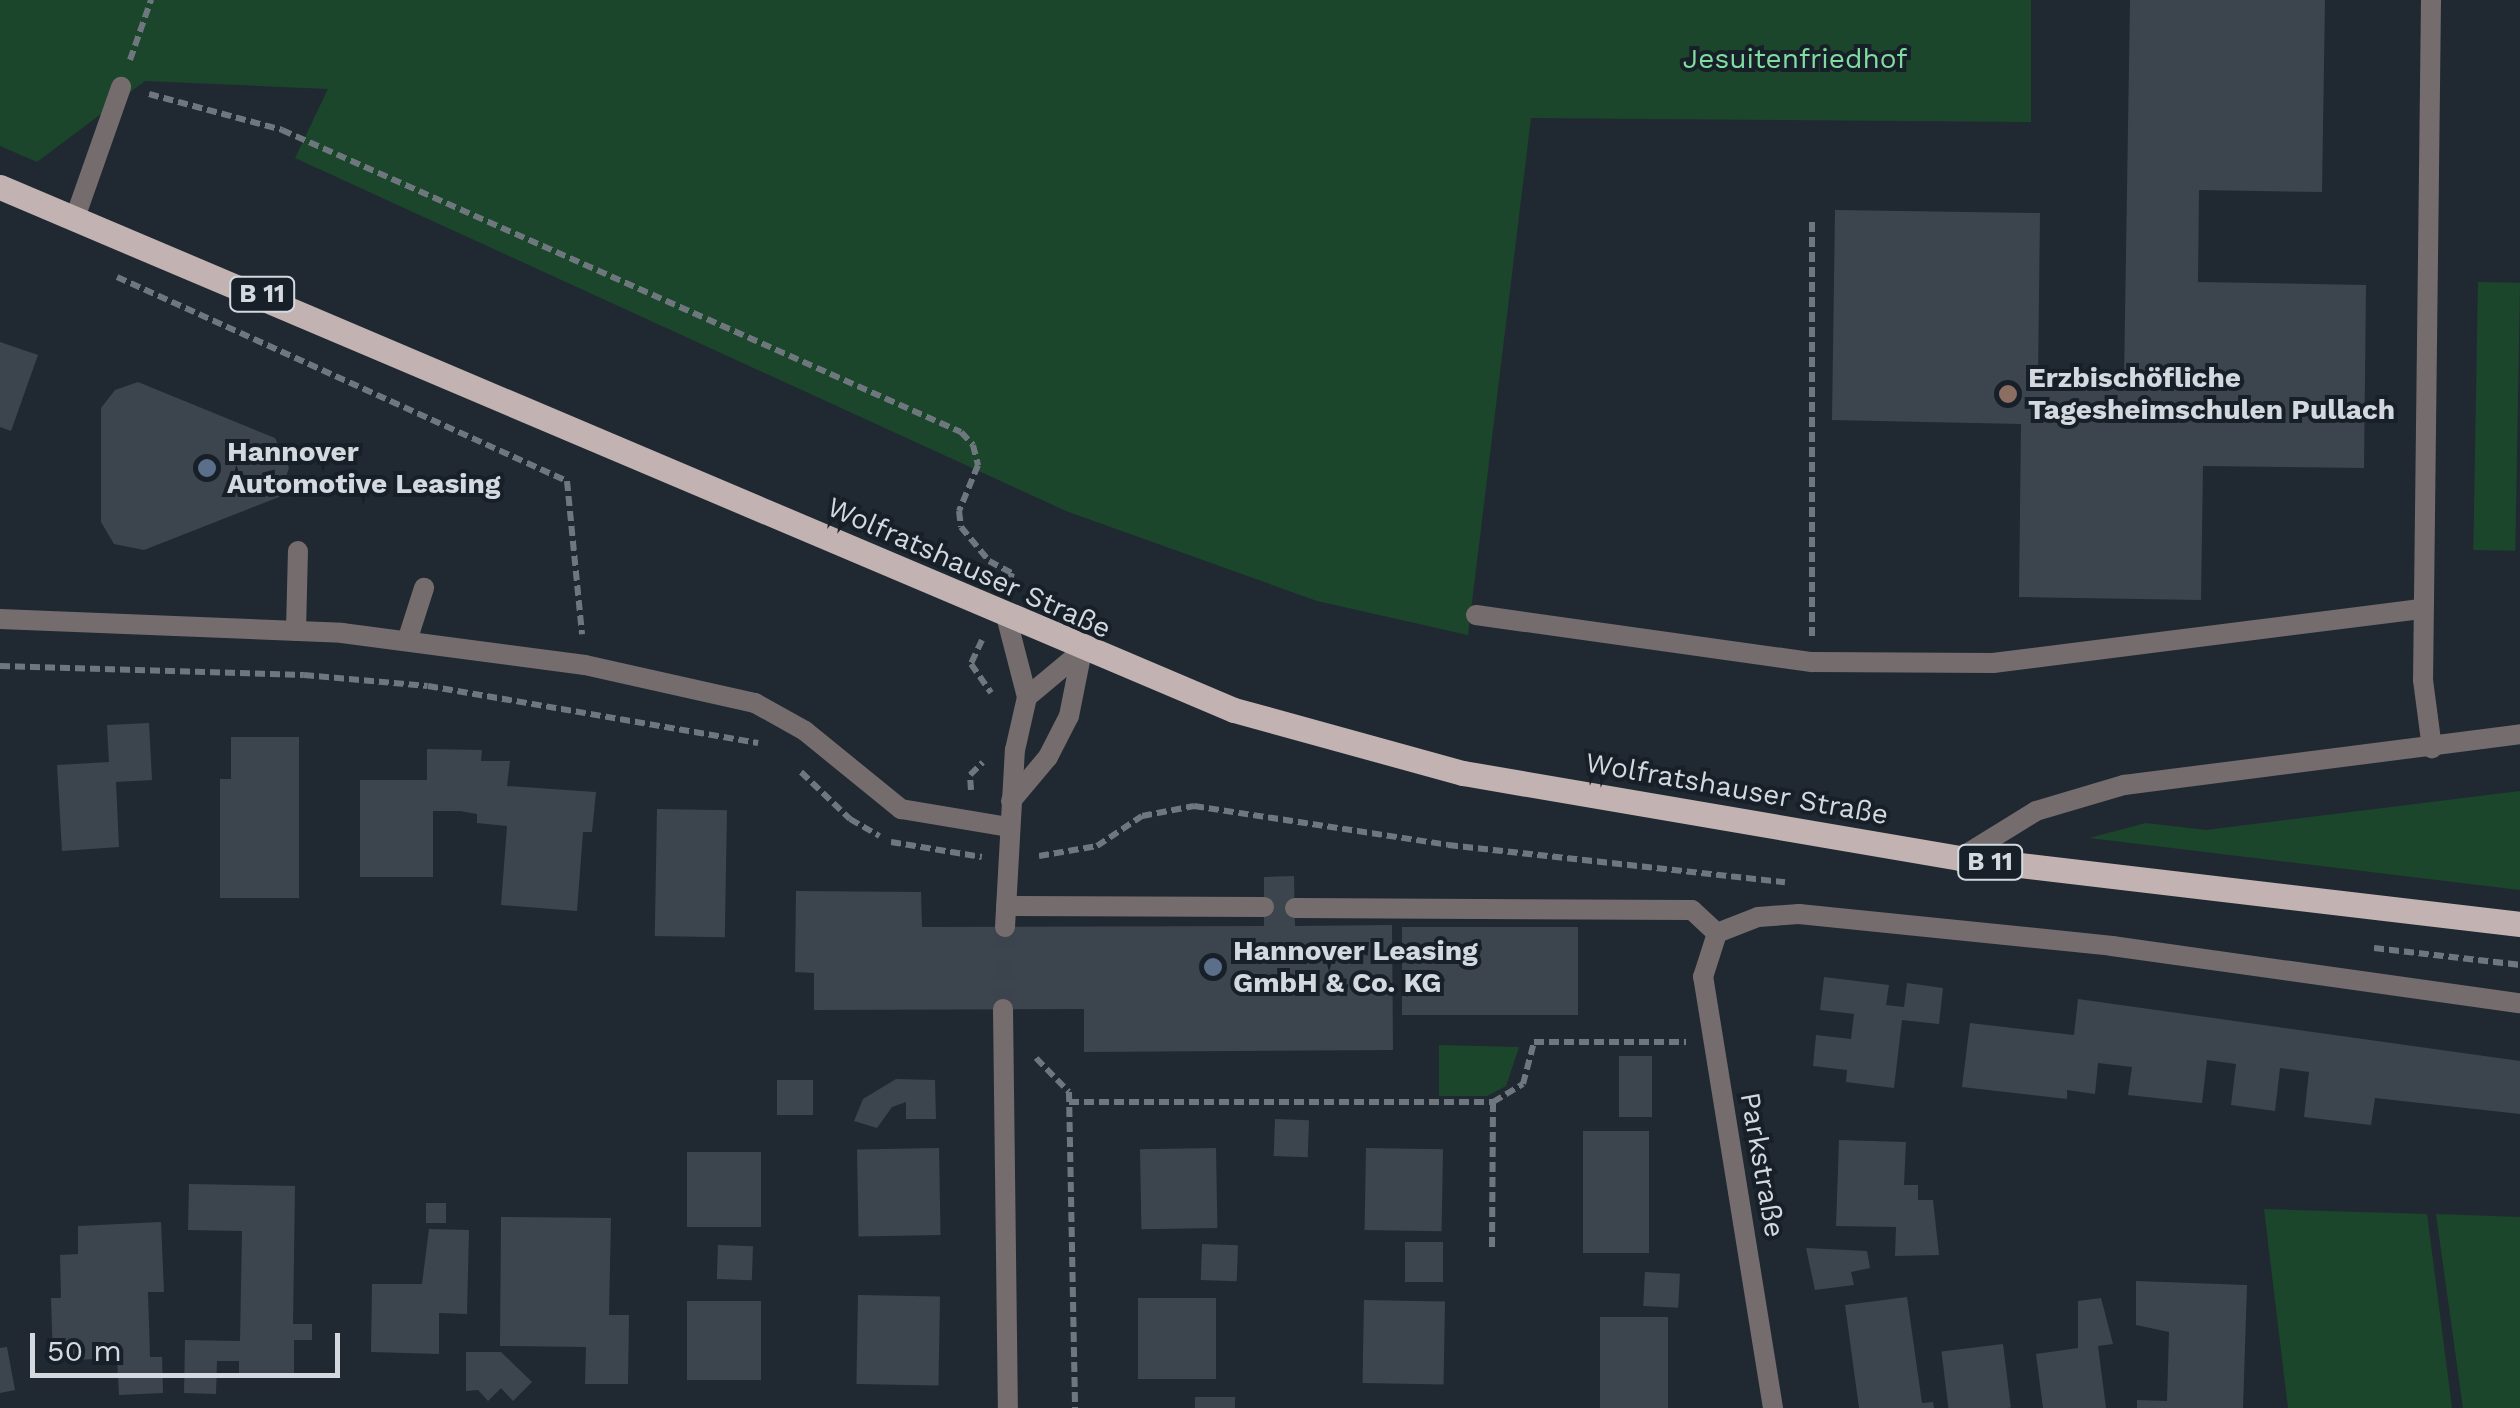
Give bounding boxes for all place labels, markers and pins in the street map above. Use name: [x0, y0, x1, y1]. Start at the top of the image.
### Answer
place label: Erzbischöfliche Tagesheimschulen Pullach: [2028, 361, 2395, 427]
marker: Erzbischöfliche Tagesheimschulen Pullach: [1997, 383, 2019, 405]
place label: Hannover Automotive Leasing: [227, 435, 500, 501]
marker: Hannover Automotive Leasing: [196, 457, 218, 479]
place label: Hannover Leasing GmbH & Co. KG: [1233, 934, 1478, 1000]
marker: Hannover Leasing GmbH & Co. KG: [1202, 956, 1224, 978]

